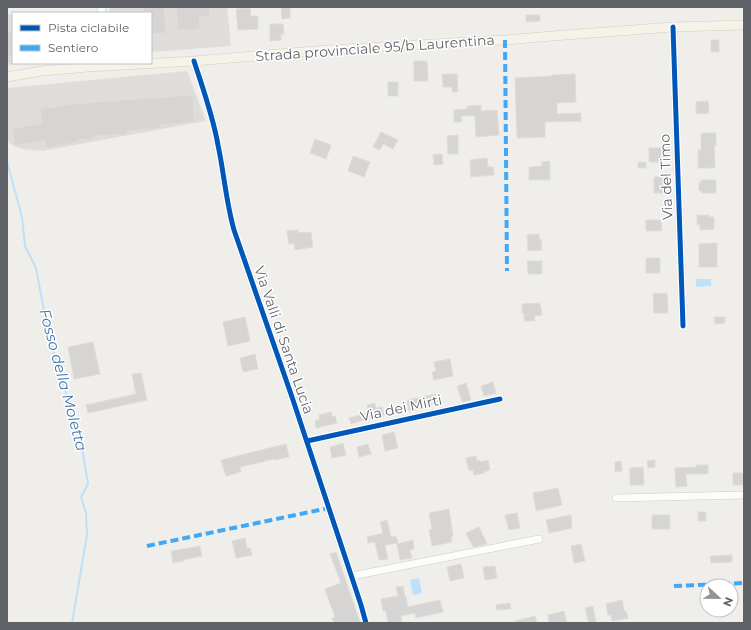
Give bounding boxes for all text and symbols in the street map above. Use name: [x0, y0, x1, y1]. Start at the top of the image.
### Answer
legend: [12, 12, 152, 64]
text: Pista ciclabile: [48, 20, 129, 35]
street label: Strada provinciale 95/b Laurentina: [255, 31, 495, 65]
text: Sentiero: [48, 40, 98, 55]
street label: Via del Timo: [655, 133, 676, 220]
street label: Via Valli di Santa Lucia: [250, 264, 318, 416]
water label: Fosso della Moletta: [35, 307, 92, 453]
street label: Via dei Mirti: [359, 391, 443, 425]
north arrow: [699, 578, 739, 618]
text: N: [720, 595, 736, 608]

